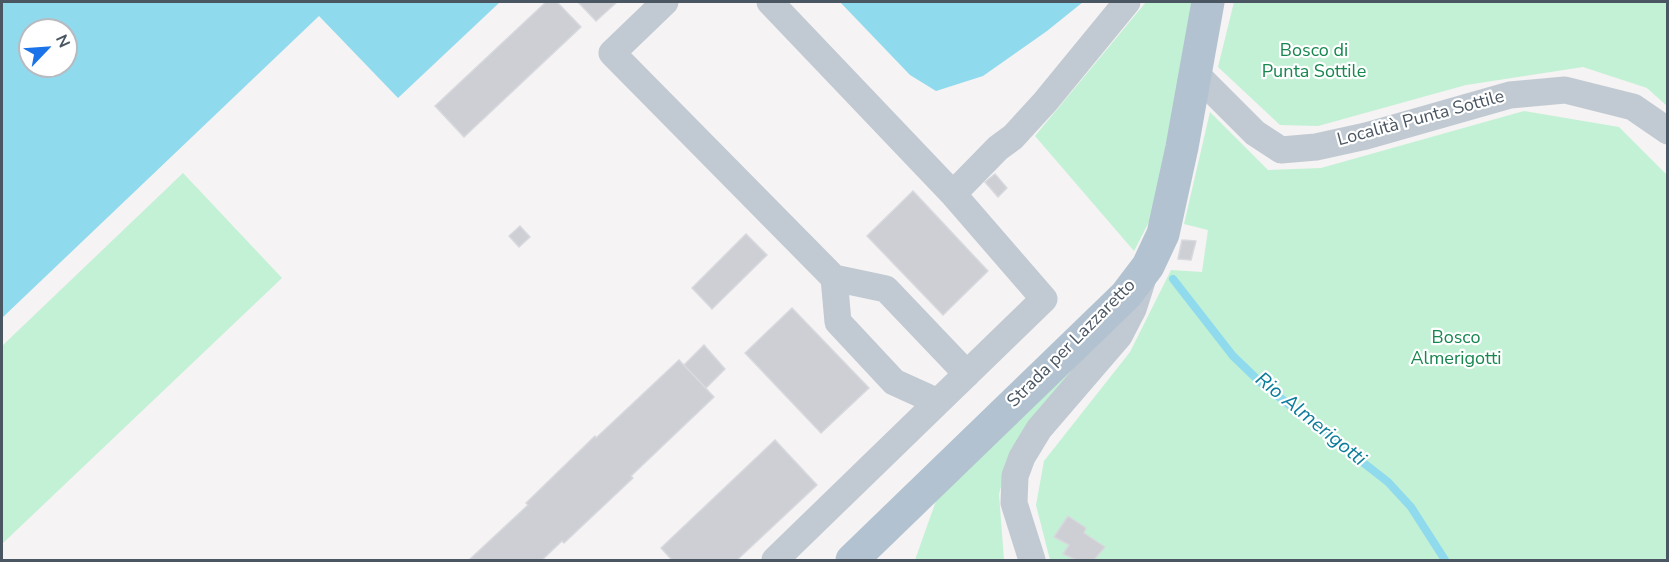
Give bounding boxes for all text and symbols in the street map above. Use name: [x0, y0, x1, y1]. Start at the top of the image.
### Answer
north arrow: [18, 18, 78, 78]
text: N: [50, 31, 75, 51]
park label: Bosco di Punta Sottile: [1262, 41, 1366, 84]
street label: Località Punta Sottile: [1335, 86, 1507, 152]
street label: Strada per Lazzaretto: [1003, 275, 1141, 413]
park label: Bosco Almerigotti: [1410, 328, 1502, 370]
water label: Rio Almerigotti: [1250, 368, 1370, 472]

